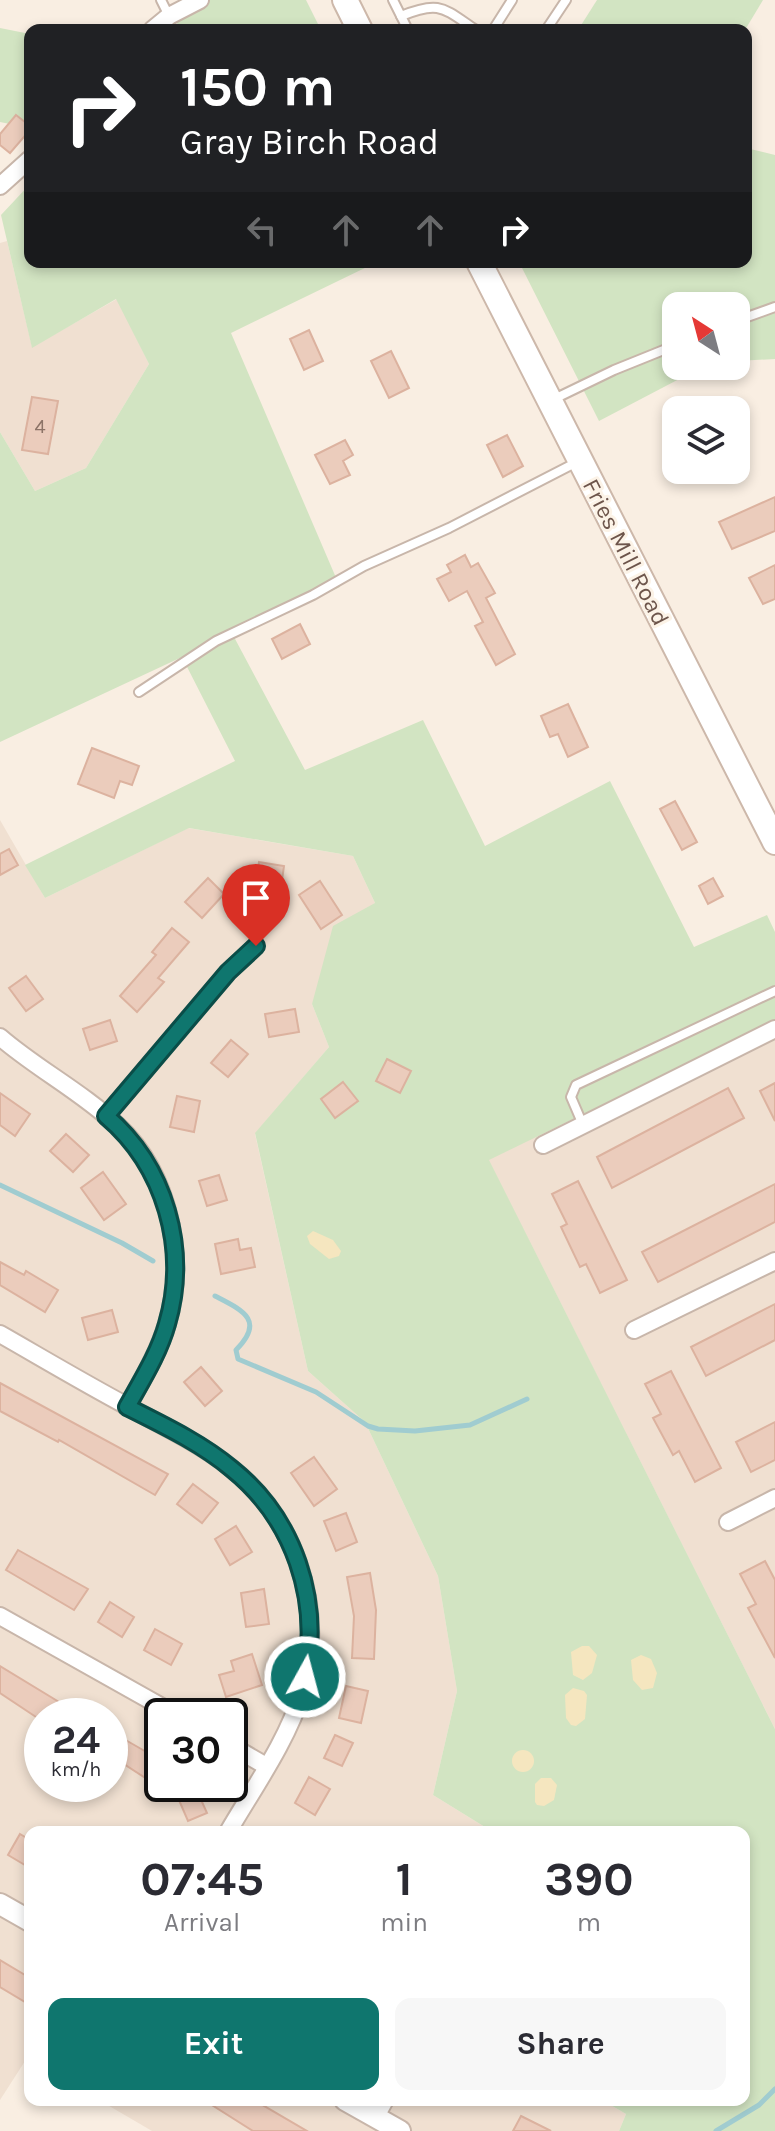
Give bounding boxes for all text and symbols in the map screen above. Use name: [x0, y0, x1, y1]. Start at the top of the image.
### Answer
text: 150 m: [180, 54, 335, 119]
icon: right: [48, 56, 152, 160]
text: Gray Birch Road: [180, 121, 439, 163]
icon: left: [240, 208, 284, 252]
icon: ahead: [324, 208, 368, 252]
icon: ahead: [408, 208, 452, 252]
icon: right: [492, 208, 536, 252]
north arrow: [662, 292, 750, 380]
map controls: [662, 292, 750, 484]
button: layers: [662, 396, 750, 484]
house number: 4: [34, 415, 46, 438]
street label: Fries Mill Road: [577, 474, 675, 630]
pin: [222, 864, 290, 946]
icon: arrive: [234, 876, 278, 920]
position arrow: [263, 1635, 347, 1719]
speed limit sign: 30: [144, 1698, 248, 1802]
text: 24: [52, 1716, 100, 1763]
text: km/h: [51, 1758, 101, 1781]
text: 07:45: [140, 1851, 264, 1907]
text: 1: [396, 1851, 413, 1907]
text: 390: [544, 1851, 634, 1907]
text: Arrival: [164, 1907, 240, 1938]
text: min: [380, 1907, 428, 1938]
text: m: [577, 1907, 601, 1938]
button: Exit: [48, 1998, 379, 2090]
button: Share: [395, 1998, 726, 2090]

